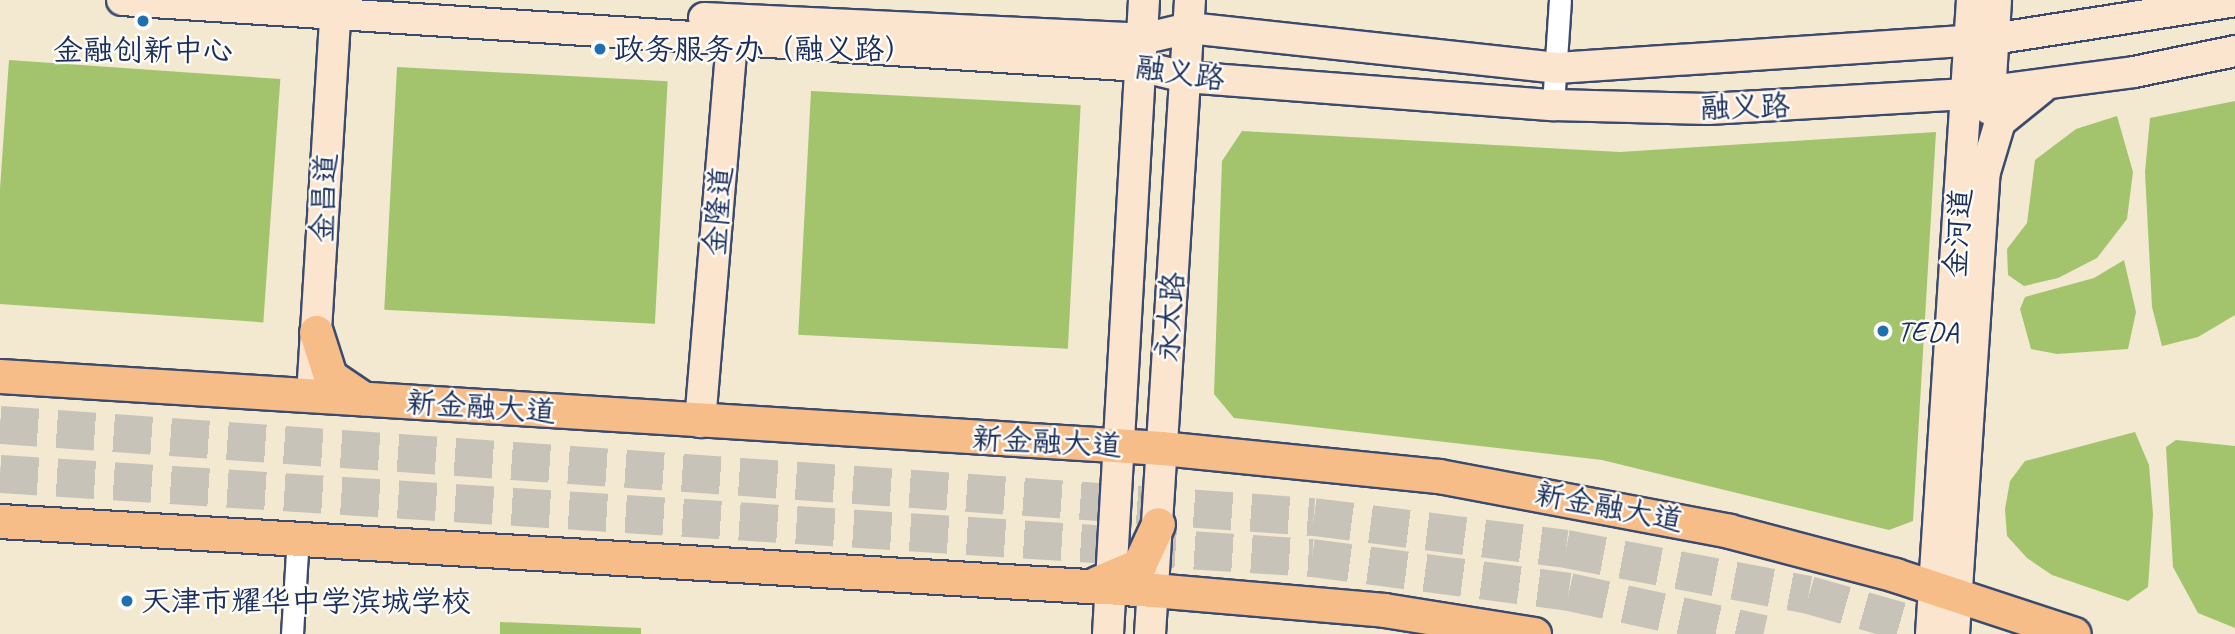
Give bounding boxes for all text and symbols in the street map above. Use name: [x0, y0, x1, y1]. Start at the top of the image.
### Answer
marker: 金融创新中心: [135, 13, 151, 29]
place label: 政务服务办（融义路）: [614, 31, 914, 67]
place label: 金融创新中心: [53, 32, 233, 68]
marker: 政务服务办（融义路）: [592, 41, 608, 57]
street label: 融义路: [1133, 49, 1227, 97]
street label: 融义路: [1699, 87, 1791, 127]
street label: 金昌道: [304, 152, 344, 244]
street label: 金隆道: [696, 165, 740, 257]
street label: 金河道: [1937, 187, 1979, 279]
street label: 永太路: [1149, 271, 1191, 363]
place label: TEDA: [1897, 313, 1958, 349]
marker: TEDA: [1875, 323, 1891, 339]
street label: 新金融大道: [405, 384, 557, 430]
street label: 新金融大道: [971, 420, 1123, 464]
street label: 新金融大道: [1532, 475, 1686, 539]
place label: 天津市耀华中学滨城学校: [141, 583, 471, 619]
marker: 天津市耀华中学滨城学校: [119, 593, 135, 609]

